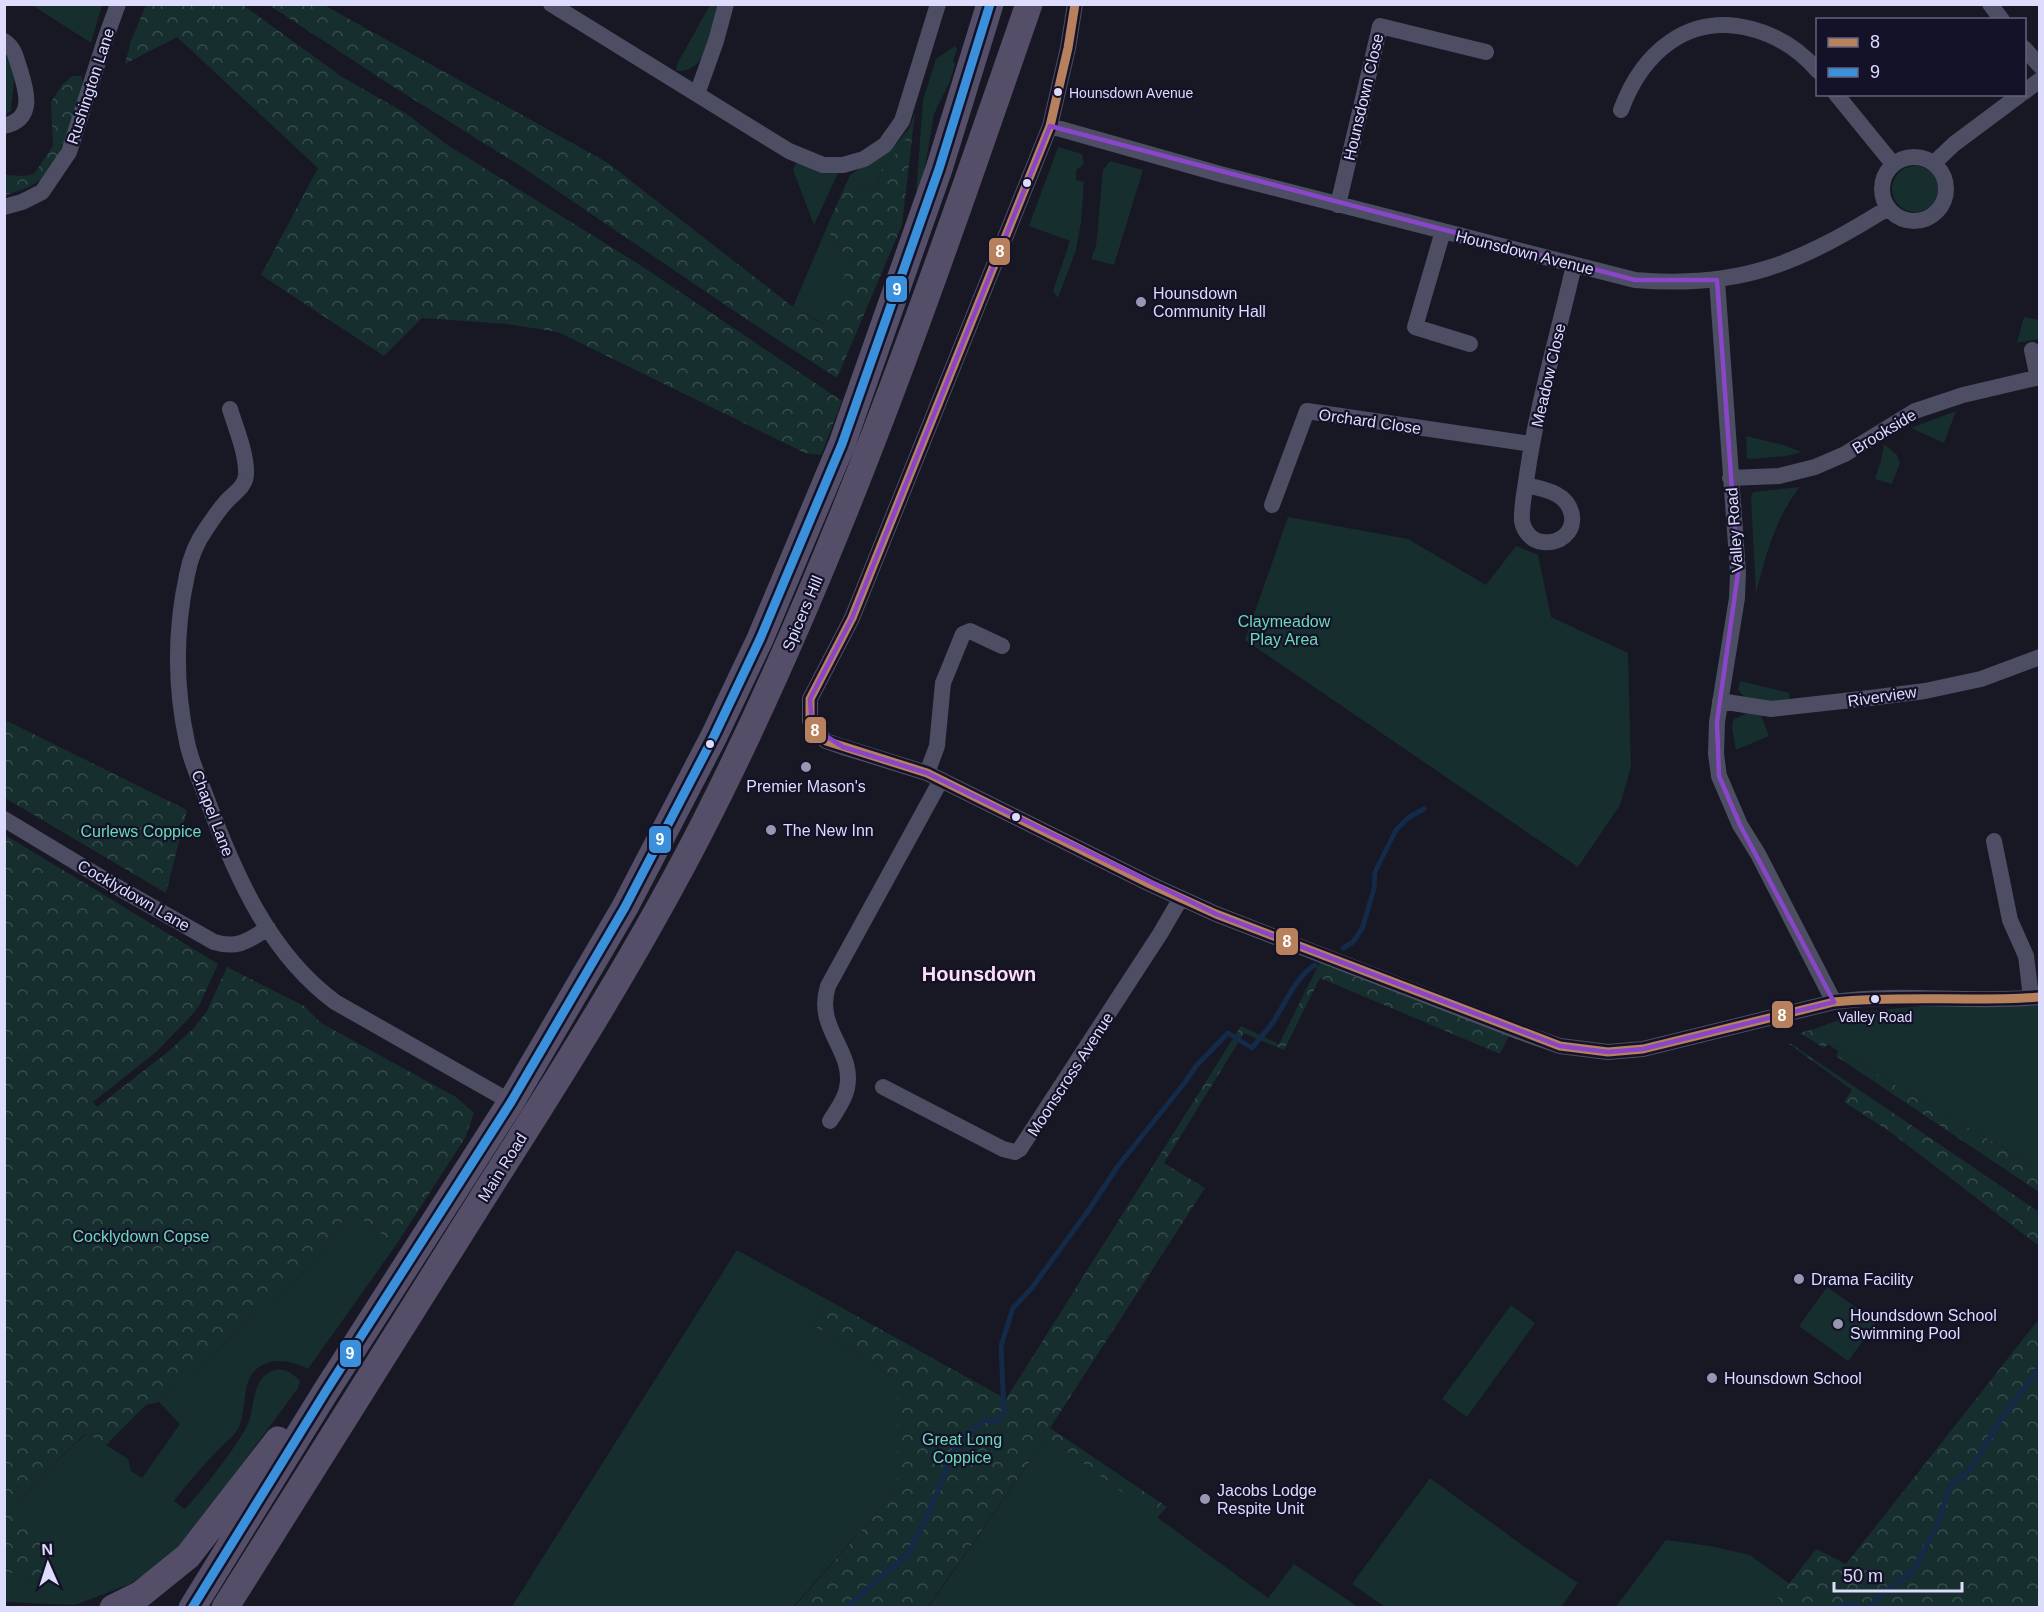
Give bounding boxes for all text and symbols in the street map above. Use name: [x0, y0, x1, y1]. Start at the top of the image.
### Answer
legend: [1816, 18, 2026, 96]
street label: Rushington Lane: [64, 26, 117, 146]
street label: Hounsdown Close: [1341, 32, 1386, 162]
text: 8: [1870, 32, 1880, 52]
text: 9: [1870, 62, 1880, 82]
place label: Hounsdown Avenue: [1069, 85, 1193, 101]
marker: Hounsdown Avenue: [1052, 86, 1064, 98]
unlabelled marker: [1021, 177, 1033, 189]
street label: Hounsdown Avenue: [1454, 227, 1596, 278]
line badge: 8: [988, 237, 1011, 266]
text: 8: [996, 243, 1005, 260]
line badge: 9: [885, 275, 908, 303]
text: 9: [893, 281, 902, 298]
place label: Hounsdown Community Hall: [1153, 285, 1266, 320]
marker: Hounsdown Community Hall: [1134, 295, 1148, 309]
street label: Meadow Close: [1528, 322, 1569, 429]
street label: Orchard Close: [1318, 406, 1422, 437]
street label: Brookside: [1849, 406, 1919, 457]
street label: Valley Road: [1723, 487, 1746, 573]
street label: Spicers Hill: [779, 573, 826, 653]
park label: Claymeadow Play Area: [1238, 613, 1331, 648]
street label: Riverview: [1847, 683, 1918, 710]
line badge: 8: [804, 716, 827, 744]
text: 8: [811, 722, 820, 739]
unlabelled marker: [704, 738, 716, 750]
marker: Premier Mason's: [799, 760, 813, 774]
street label: Chapel Lane: [188, 768, 237, 859]
place label: Premier Mason's: [746, 778, 866, 795]
unlabelled marker: [1010, 811, 1022, 823]
place label: The New Inn: [783, 822, 874, 839]
park label: Curlews Coppice: [81, 823, 202, 840]
marker: The New Inn: [764, 823, 778, 837]
line badge: 9: [648, 825, 672, 854]
text: 9: [656, 831, 665, 848]
street label: Cocklydown Lane: [75, 856, 193, 934]
line badge: 8: [1275, 927, 1299, 956]
text: 8: [1283, 933, 1292, 950]
district label: Hounsdown: [922, 963, 1036, 985]
marker: Valley Road: [1869, 993, 1881, 1005]
line badge: 8: [1771, 1000, 1794, 1029]
text: 8: [1778, 1007, 1787, 1024]
street label: Moonscross Avenue: [1024, 1009, 1117, 1139]
place label: Valley Road: [1838, 1009, 1912, 1025]
street label: Main Road: [475, 1130, 530, 1205]
park label: Cocklydown Copse: [73, 1228, 210, 1245]
place label: Drama Facility: [1811, 1271, 1913, 1288]
marker: Drama Facility: [1792, 1272, 1806, 1286]
place label: Houndsdown School Swimming Pool: [1850, 1307, 1997, 1342]
marker: Houndsdown School Swimming Pool: [1831, 1317, 1845, 1331]
line badge: 9: [339, 1339, 362, 1368]
text: 9: [346, 1345, 355, 1362]
place label: Hounsdown School: [1724, 1370, 1862, 1387]
marker: Hounsdown School: [1705, 1371, 1719, 1385]
park label: Great Long Coppice: [922, 1431, 1002, 1466]
place label: Jacobs Lodge Respite Unit: [1217, 1482, 1317, 1517]
marker: Jacobs Lodge Respite Unit: [1198, 1492, 1212, 1506]
north arrow: [18, 1534, 78, 1594]
text: N: [41, 1541, 53, 1558]
scale bar: [1834, 1555, 1962, 1593]
text: 50 m: [1843, 1566, 1883, 1586]

